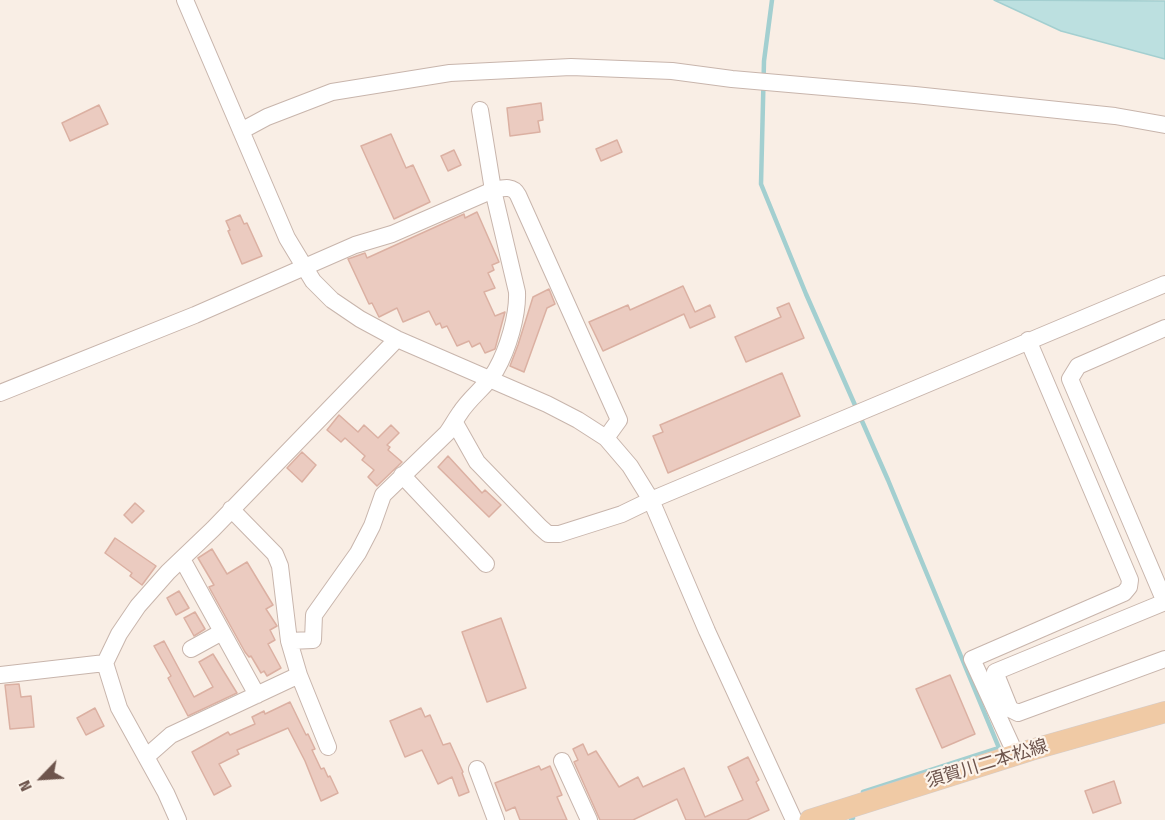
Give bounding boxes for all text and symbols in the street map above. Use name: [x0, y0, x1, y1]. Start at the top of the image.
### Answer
street label: 須賀川二本松線: [924, 735, 1050, 793]
north arrow: [12, 748, 72, 808]
text: N: [15, 777, 36, 794]

